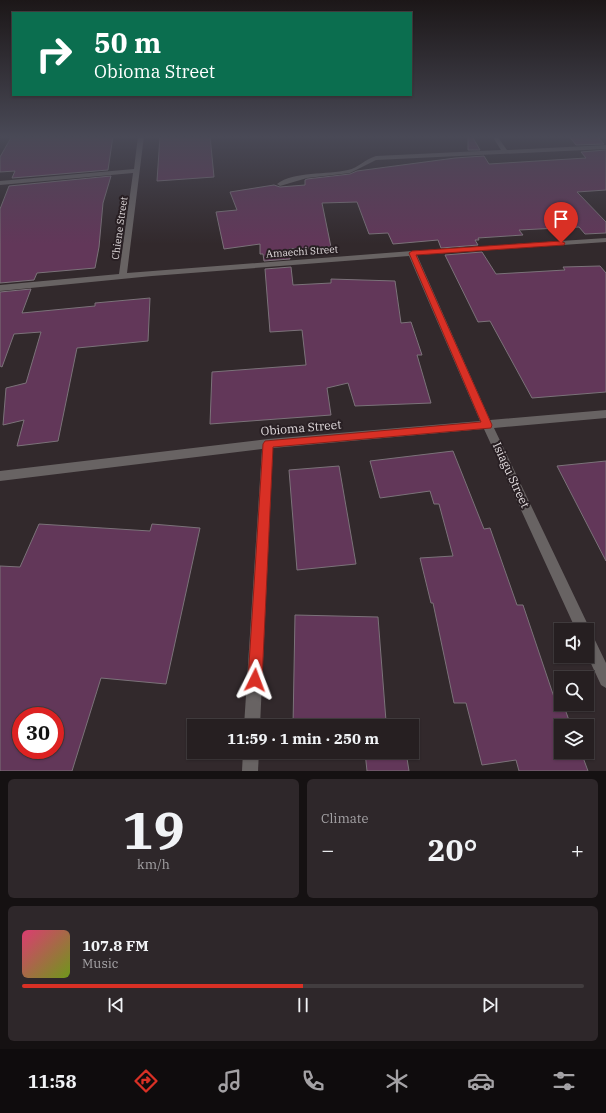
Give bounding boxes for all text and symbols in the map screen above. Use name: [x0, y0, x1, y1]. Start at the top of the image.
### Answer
text: 50 m: [94, 24, 161, 61]
icon: right: [28, 28, 80, 80]
text: Obioma Street: [94, 60, 215, 83]
street label: Chiene Street: [109, 195, 130, 260]
pin: [544, 202, 578, 243]
icon: arrive: [550, 208, 572, 230]
street label: Amaechi Street: [266, 242, 339, 261]
street label: Obioma Street: [260, 417, 342, 438]
street label: Isiagu Street: [490, 440, 533, 510]
map controls: [554, 623, 594, 759]
button: sound: [554, 623, 594, 663]
position arrow: [234, 659, 276, 701]
button: search: [554, 671, 594, 711]
speed limit sign: 30: [12, 707, 64, 759]
button: layers: [554, 719, 594, 759]
text: 11:59 · 1 min · 250 m: [227, 729, 379, 748]
text: 19: [122, 796, 185, 863]
text: Climate: [321, 810, 368, 827]
text: 20°: [427, 830, 478, 869]
text: −: [321, 835, 334, 864]
text: +: [571, 835, 584, 864]
text: km/h: [137, 856, 170, 873]
text: 107.8 FM: [82, 936, 149, 955]
text: Music: [82, 955, 119, 972]
icon: previous: [105, 994, 127, 1016]
icon: pause: [292, 994, 314, 1016]
icon: next: [479, 994, 501, 1016]
icon: directions: [132, 1067, 160, 1095]
icon: music: [216, 1067, 244, 1095]
icon: phone: [299, 1067, 327, 1095]
icon: climate: [383, 1067, 411, 1095]
icon: car: [467, 1067, 495, 1095]
icon: filters: [550, 1067, 578, 1095]
text: 11:58: [28, 1070, 76, 1093]

